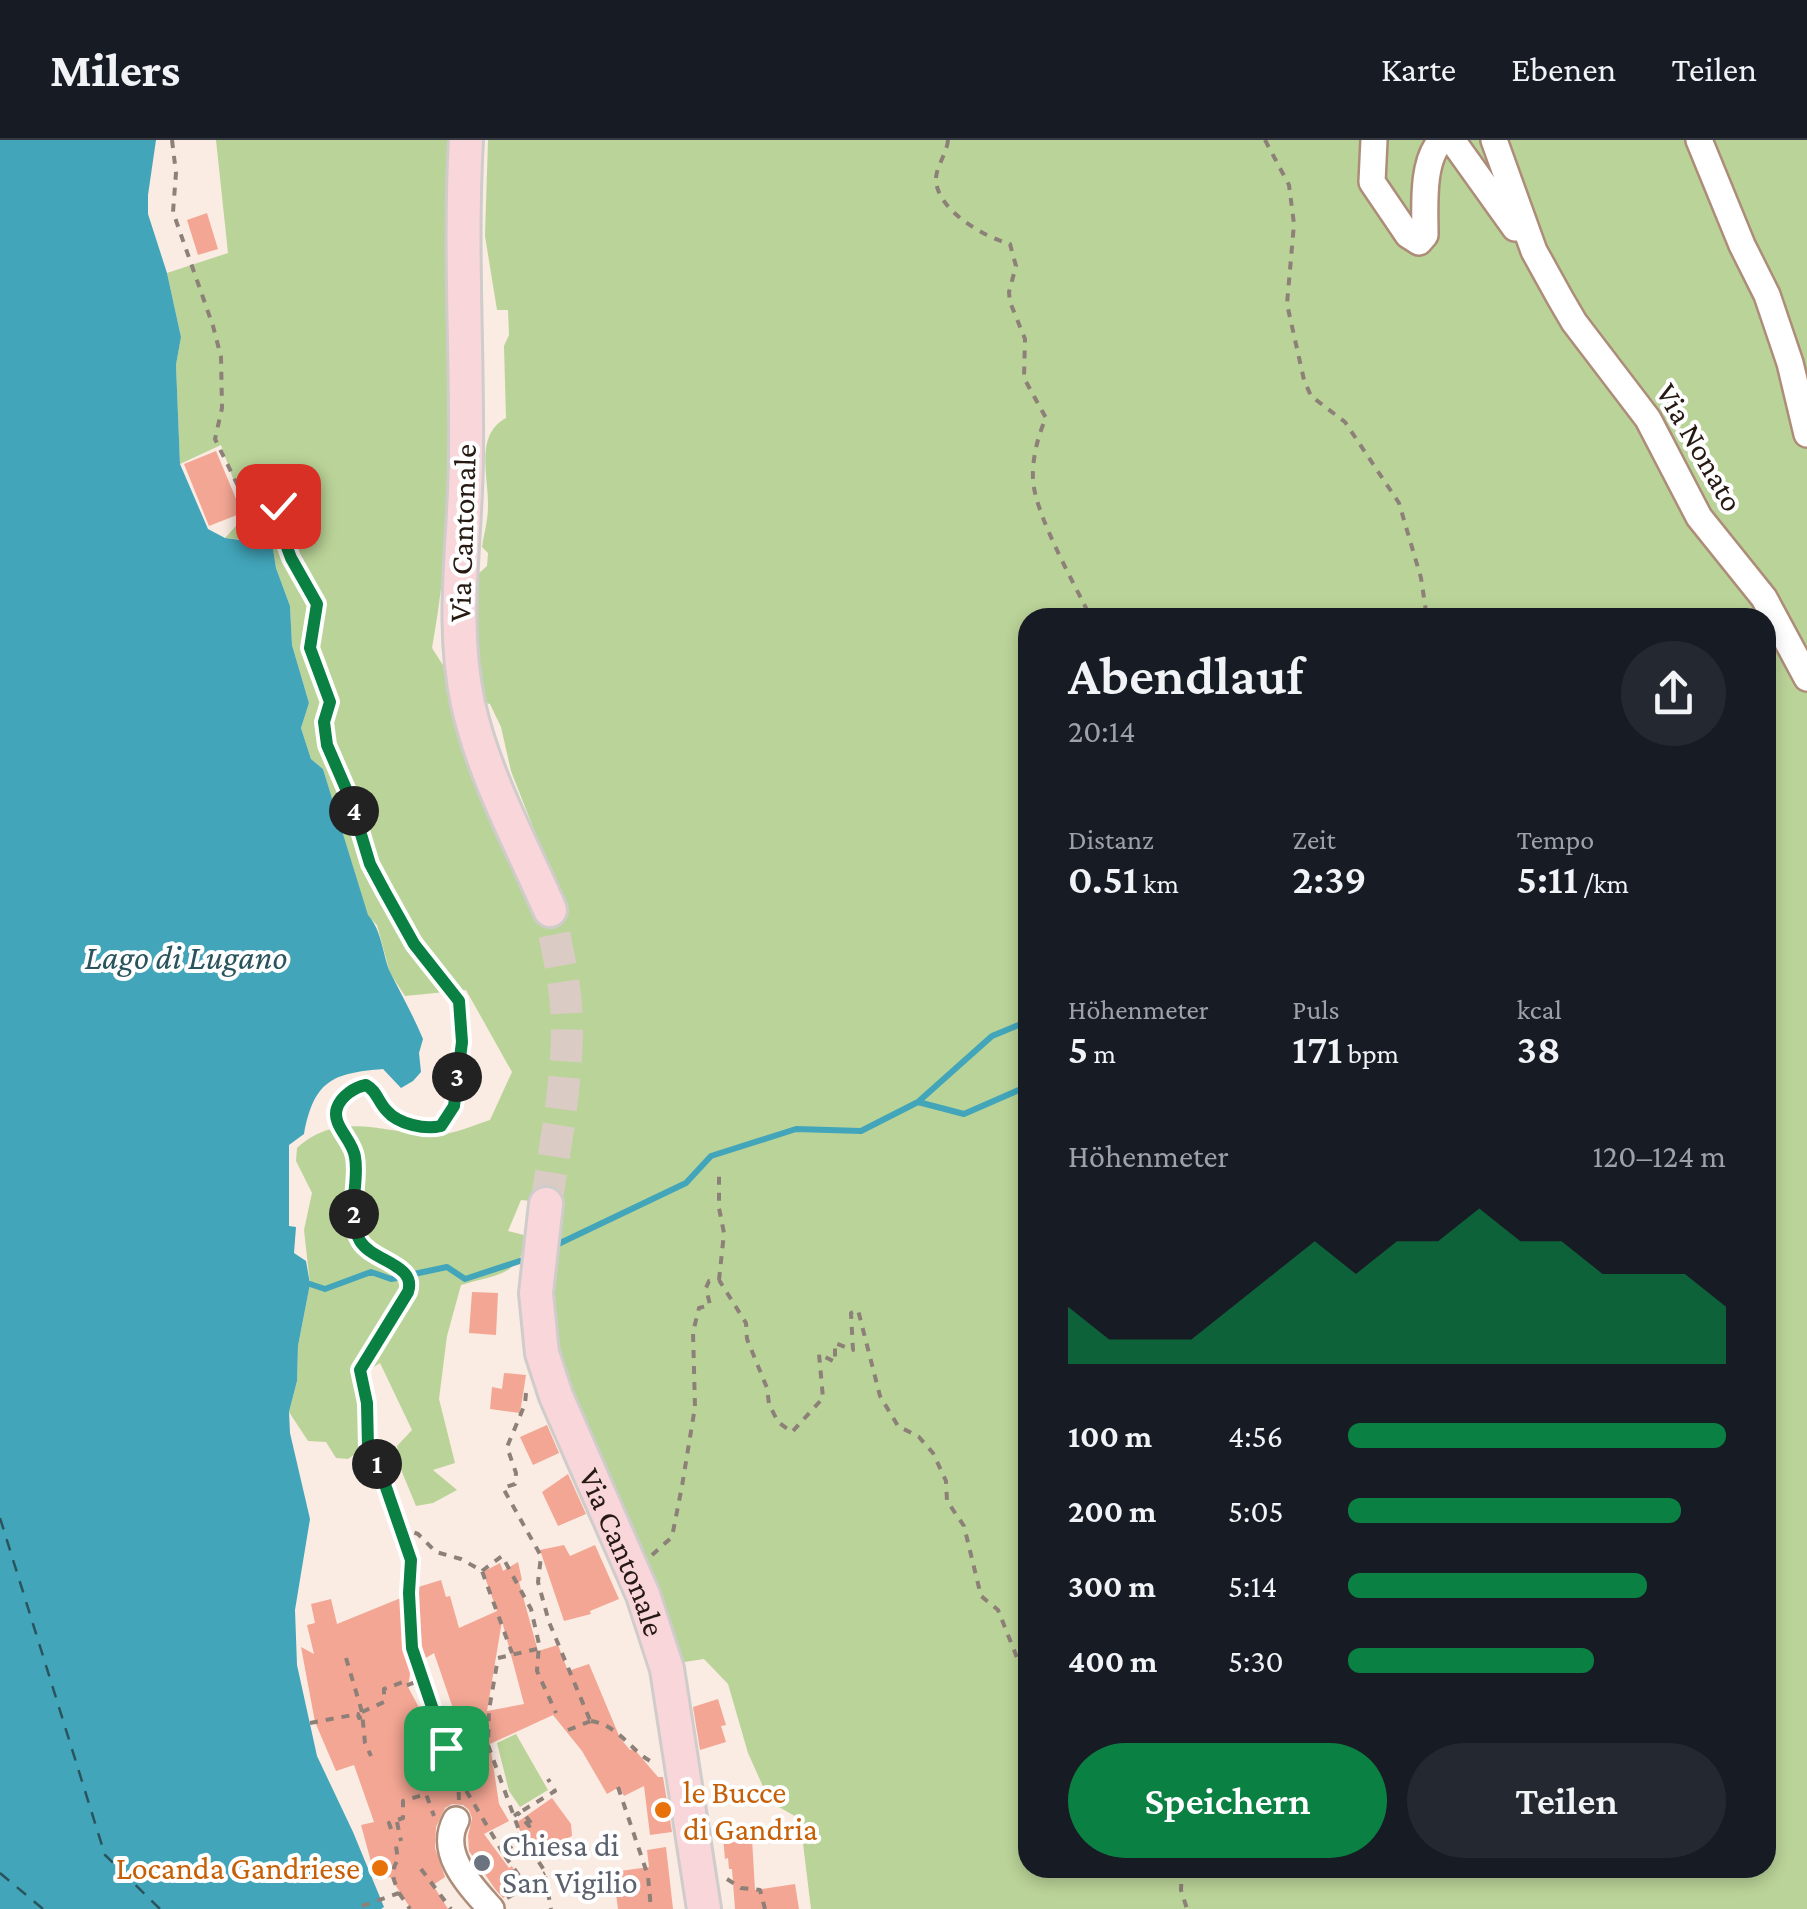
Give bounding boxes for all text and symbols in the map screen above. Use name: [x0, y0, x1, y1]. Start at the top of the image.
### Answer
text: Milers: [50, 43, 180, 96]
text: Karte: [1381, 50, 1456, 89]
text: Ebenen: [1511, 50, 1616, 89]
text: Teilen: [1671, 50, 1757, 89]
street label: Via Nonato: [1649, 377, 1751, 517]
street label: Via Cantonale: [441, 443, 483, 623]
pin: [236, 464, 321, 549]
icon: check: [251, 479, 306, 534]
button: share: [1621, 641, 1726, 746]
text: Abendlauf: [1068, 645, 1304, 706]
text: 20:14: [1068, 713, 1136, 749]
pin: 4: [329, 786, 379, 836]
text: 4: [346, 795, 362, 826]
text: Distanz: [1068, 824, 1154, 855]
text: Zeit: [1292, 824, 1336, 855]
text: Tempo: [1517, 824, 1594, 855]
text: 0.51: [1068, 855, 1138, 902]
text: 2:39: [1292, 855, 1367, 902]
text: 5:11: [1517, 855, 1578, 902]
text: km: [1138, 868, 1179, 899]
text: /km: [1578, 868, 1629, 899]
water label: Lago di Lugano: [85, 938, 287, 977]
text: Höhenmeter: [1068, 994, 1209, 1025]
text: Puls: [1292, 994, 1340, 1025]
text: kcal: [1517, 994, 1562, 1025]
text: 5: [1068, 1025, 1088, 1072]
text: 171: [1292, 1025, 1342, 1072]
text: 38: [1517, 1025, 1561, 1072]
text: m: [1088, 1038, 1116, 1069]
text: bpm: [1342, 1038, 1399, 1069]
pin: 3: [432, 1052, 482, 1102]
text: 3: [450, 1061, 464, 1092]
text: Höhenmeter: [1068, 1138, 1229, 1174]
text: 120–124 m: [1592, 1138, 1726, 1174]
pin: 2: [329, 1189, 379, 1239]
text: 2: [347, 1198, 361, 1229]
text: 100 m: [1068, 1418, 1152, 1454]
text: 4:56: [1228, 1418, 1283, 1454]
pin: 1: [352, 1439, 402, 1489]
text: 1: [372, 1448, 382, 1479]
street label: Via Cantonale: [572, 1463, 673, 1640]
text: 200 m: [1068, 1493, 1156, 1529]
text: 5:05: [1228, 1493, 1284, 1529]
text: 300 m: [1068, 1568, 1156, 1604]
text: 5:14: [1228, 1568, 1277, 1604]
text: 400 m: [1068, 1643, 1157, 1679]
text: 5:30: [1228, 1643, 1284, 1679]
pin: [404, 1706, 489, 1791]
icon: arrive: [419, 1721, 474, 1776]
button: Speichern: [1068, 1743, 1387, 1858]
button: Teilen: [1407, 1743, 1726, 1858]
place label: le Bucce di Gandria: [683, 1774, 818, 1847]
marker: le Bucce di Gandria: [652, 1799, 674, 1821]
place label: Chiesa di San Vigilio: [502, 1827, 638, 1900]
place label: Locanda Gandriese: [116, 1850, 360, 1886]
marker: Chiesa di San Vigilio: [471, 1852, 493, 1874]
marker: Locanda Gandriese: [369, 1857, 391, 1879]

